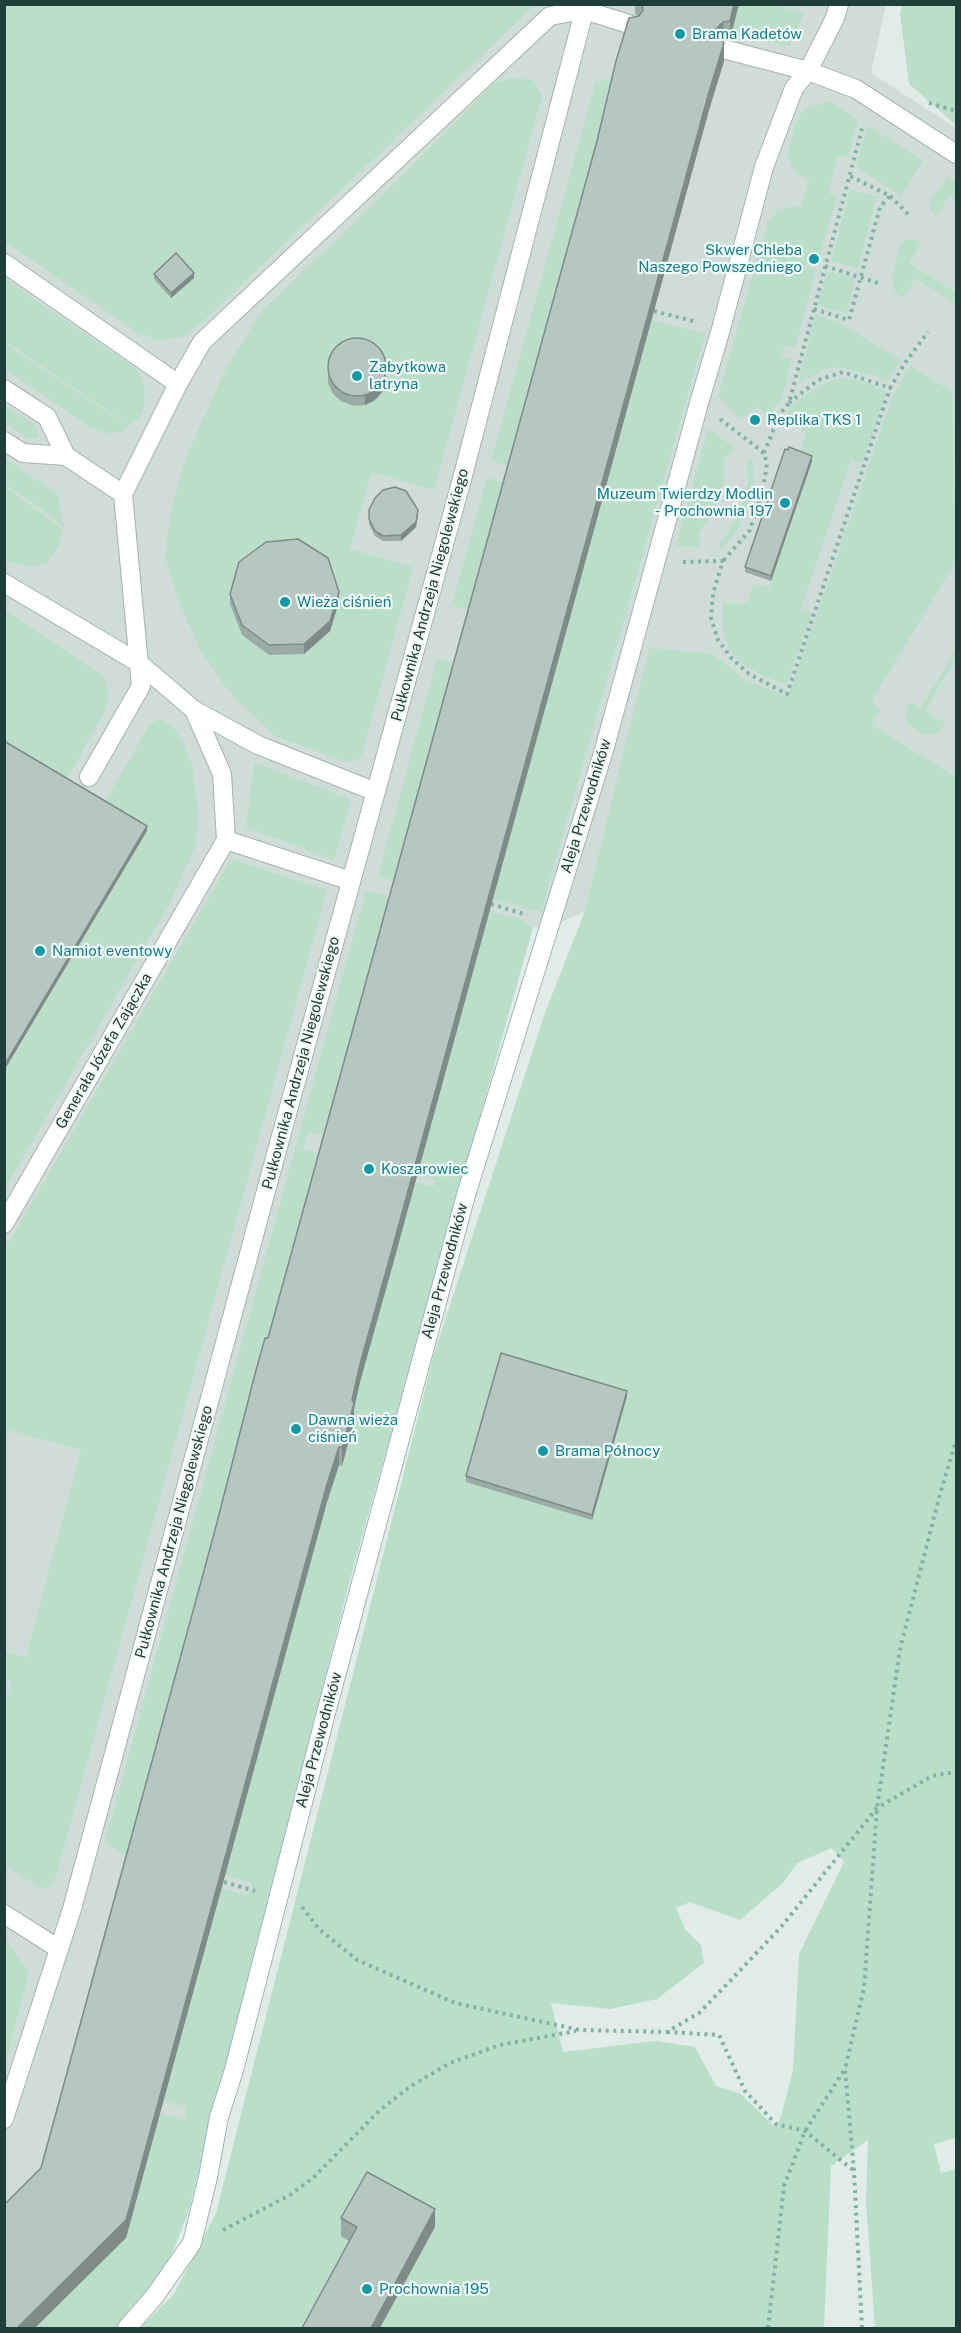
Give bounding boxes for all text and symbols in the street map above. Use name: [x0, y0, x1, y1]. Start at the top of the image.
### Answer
place label: Brama Kadetów: [692, 25, 802, 43]
marker: Brama Kadetów: [673, 27, 687, 41]
place label: Skwer Chleba Naszego Powszedniego: [638, 241, 802, 276]
marker: Skwer Chleba Naszego Powszedniego: [807, 252, 821, 266]
place label: Zabytkowa latryna: [369, 358, 446, 393]
marker: Zabytkowa latryna: [350, 369, 364, 383]
place label: Replika TKS 1: [767, 411, 861, 429]
marker: Replika TKS 1: [748, 413, 762, 427]
street label: Pułkownika Andrzeja Niegolewskiego: [388, 467, 472, 723]
place label: Muzeum Twierdzy Modlin - Prochownia 197: [597, 485, 773, 520]
marker: Muzeum Twierdzy Modlin - Prochownia 197: [778, 496, 792, 510]
place label: Wieża ciśnień: [297, 593, 391, 611]
marker: Wieża ciśnień: [278, 595, 292, 609]
street label: Aleja Przewodników: [557, 736, 615, 876]
street label: Pułkownika Andrzeja Niegolewskiego: [259, 935, 343, 1191]
place label: Namiot eventowy: [52, 942, 172, 960]
marker: Namiot eventowy: [33, 944, 47, 958]
street label: Generała Józefa Zajączka: [52, 970, 156, 1132]
place label: Koszarowiec: [381, 1160, 469, 1178]
marker: Koszarowiec: [362, 1162, 376, 1176]
street label: Aleja Przewodników: [418, 1201, 472, 1341]
street label: Pułkownika Andrzeja Niegolewskiego: [132, 1404, 216, 1660]
place label: Dawna wieża ciśnień: [308, 1411, 398, 1446]
marker: Dawna wieża ciśnień: [289, 1422, 303, 1436]
place label: Brama Północy: [555, 1442, 660, 1460]
marker: Brama Północy: [536, 1444, 550, 1458]
street label: Aleja Przewodników: [292, 1670, 346, 1810]
place label: Prochownia 195: [379, 2280, 489, 2298]
marker: Prochownia 195: [360, 2282, 374, 2296]

